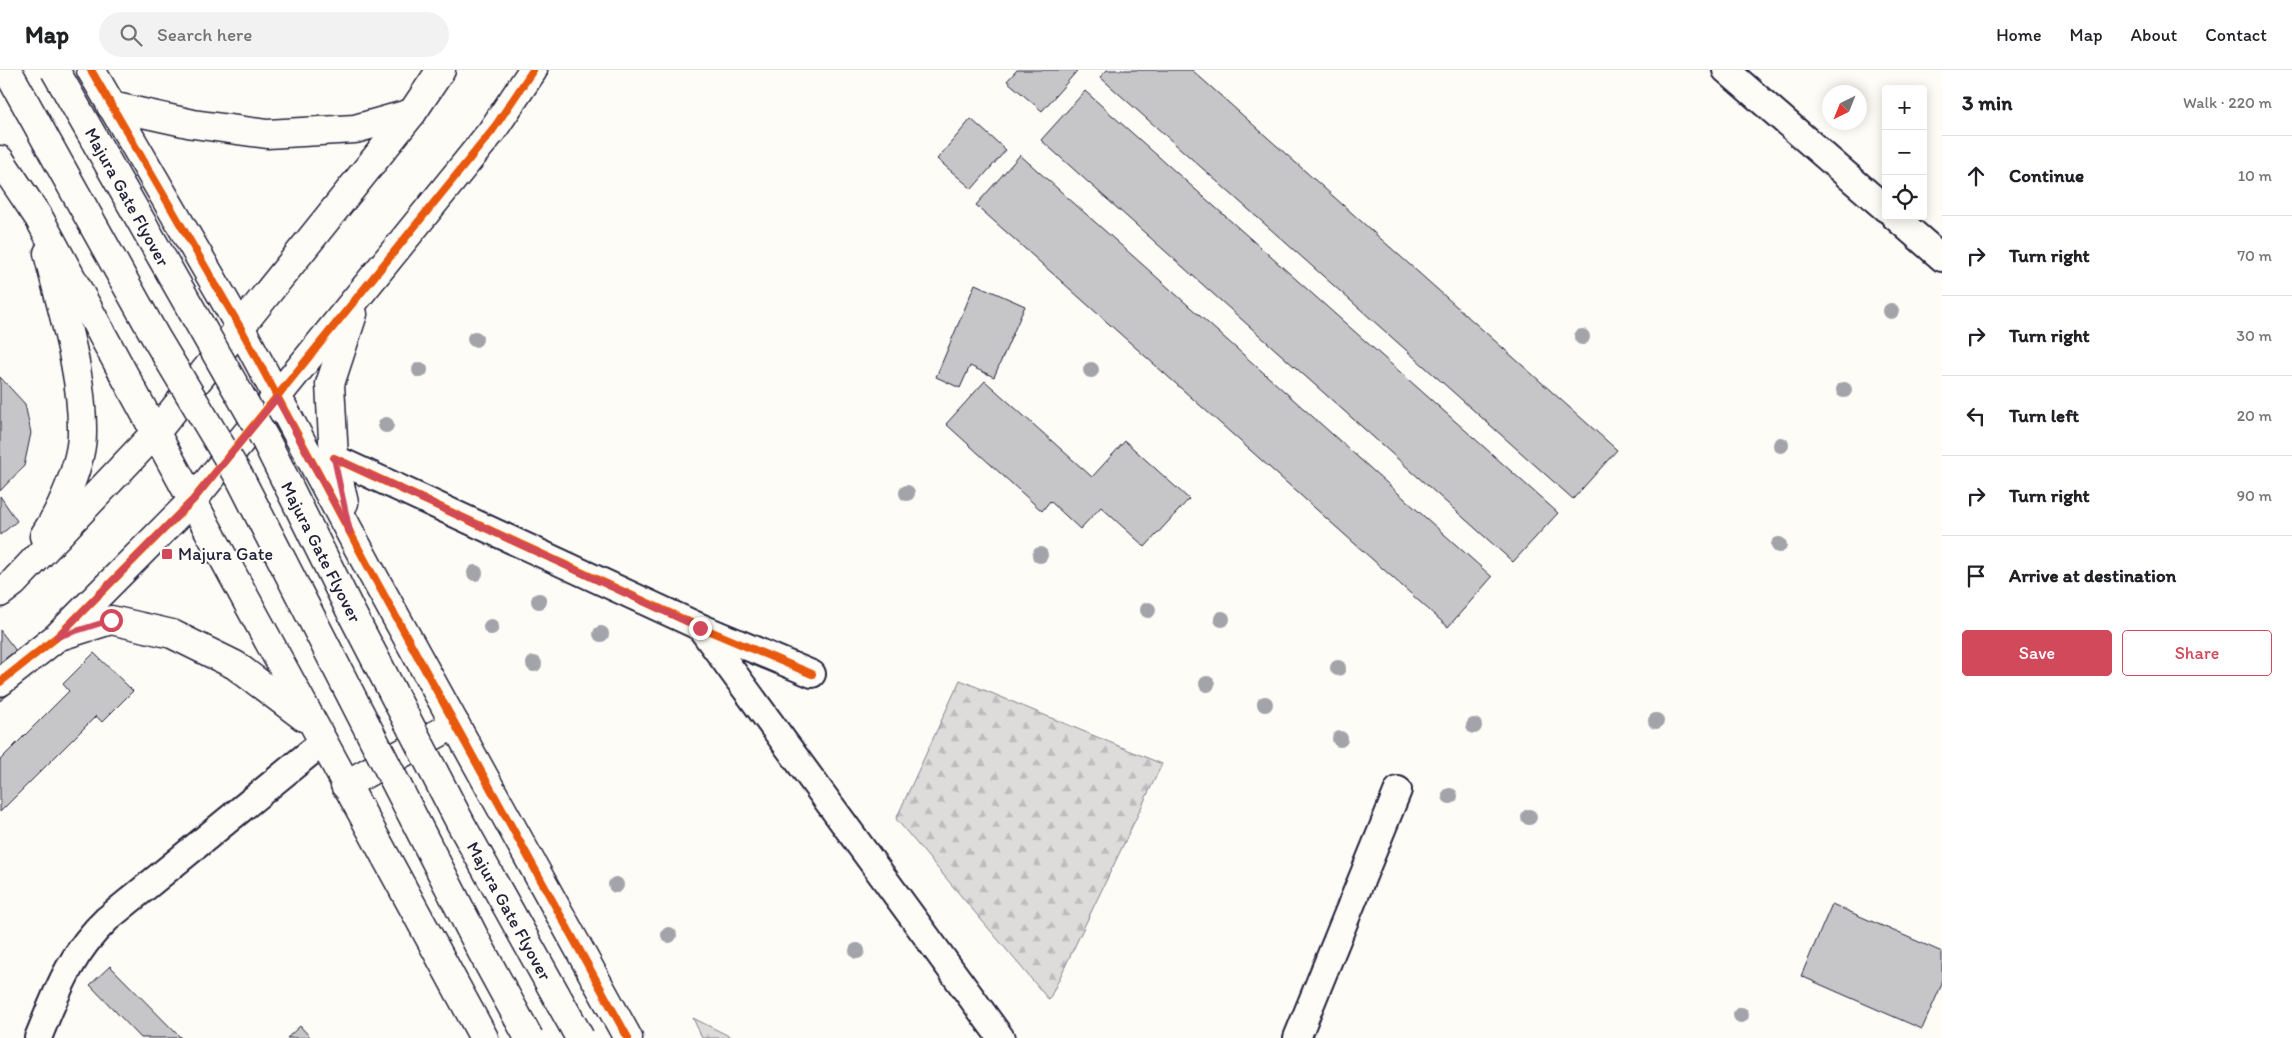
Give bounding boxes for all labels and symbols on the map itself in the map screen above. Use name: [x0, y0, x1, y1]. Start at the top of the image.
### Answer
north arrow: [1822, 85, 1867, 130]
street label: Majura Gate Flyover: [80, 124, 175, 271]
street label: Majura Gate Flyover: [276, 478, 366, 627]
place label: Majura Gate: [178, 543, 273, 565]
marker: Majura Gate: [160, 547, 174, 561]
route start: [100, 609, 123, 632]
route end: [689, 617, 712, 640]
street label: Majura Gate Flyover: [462, 838, 557, 985]

